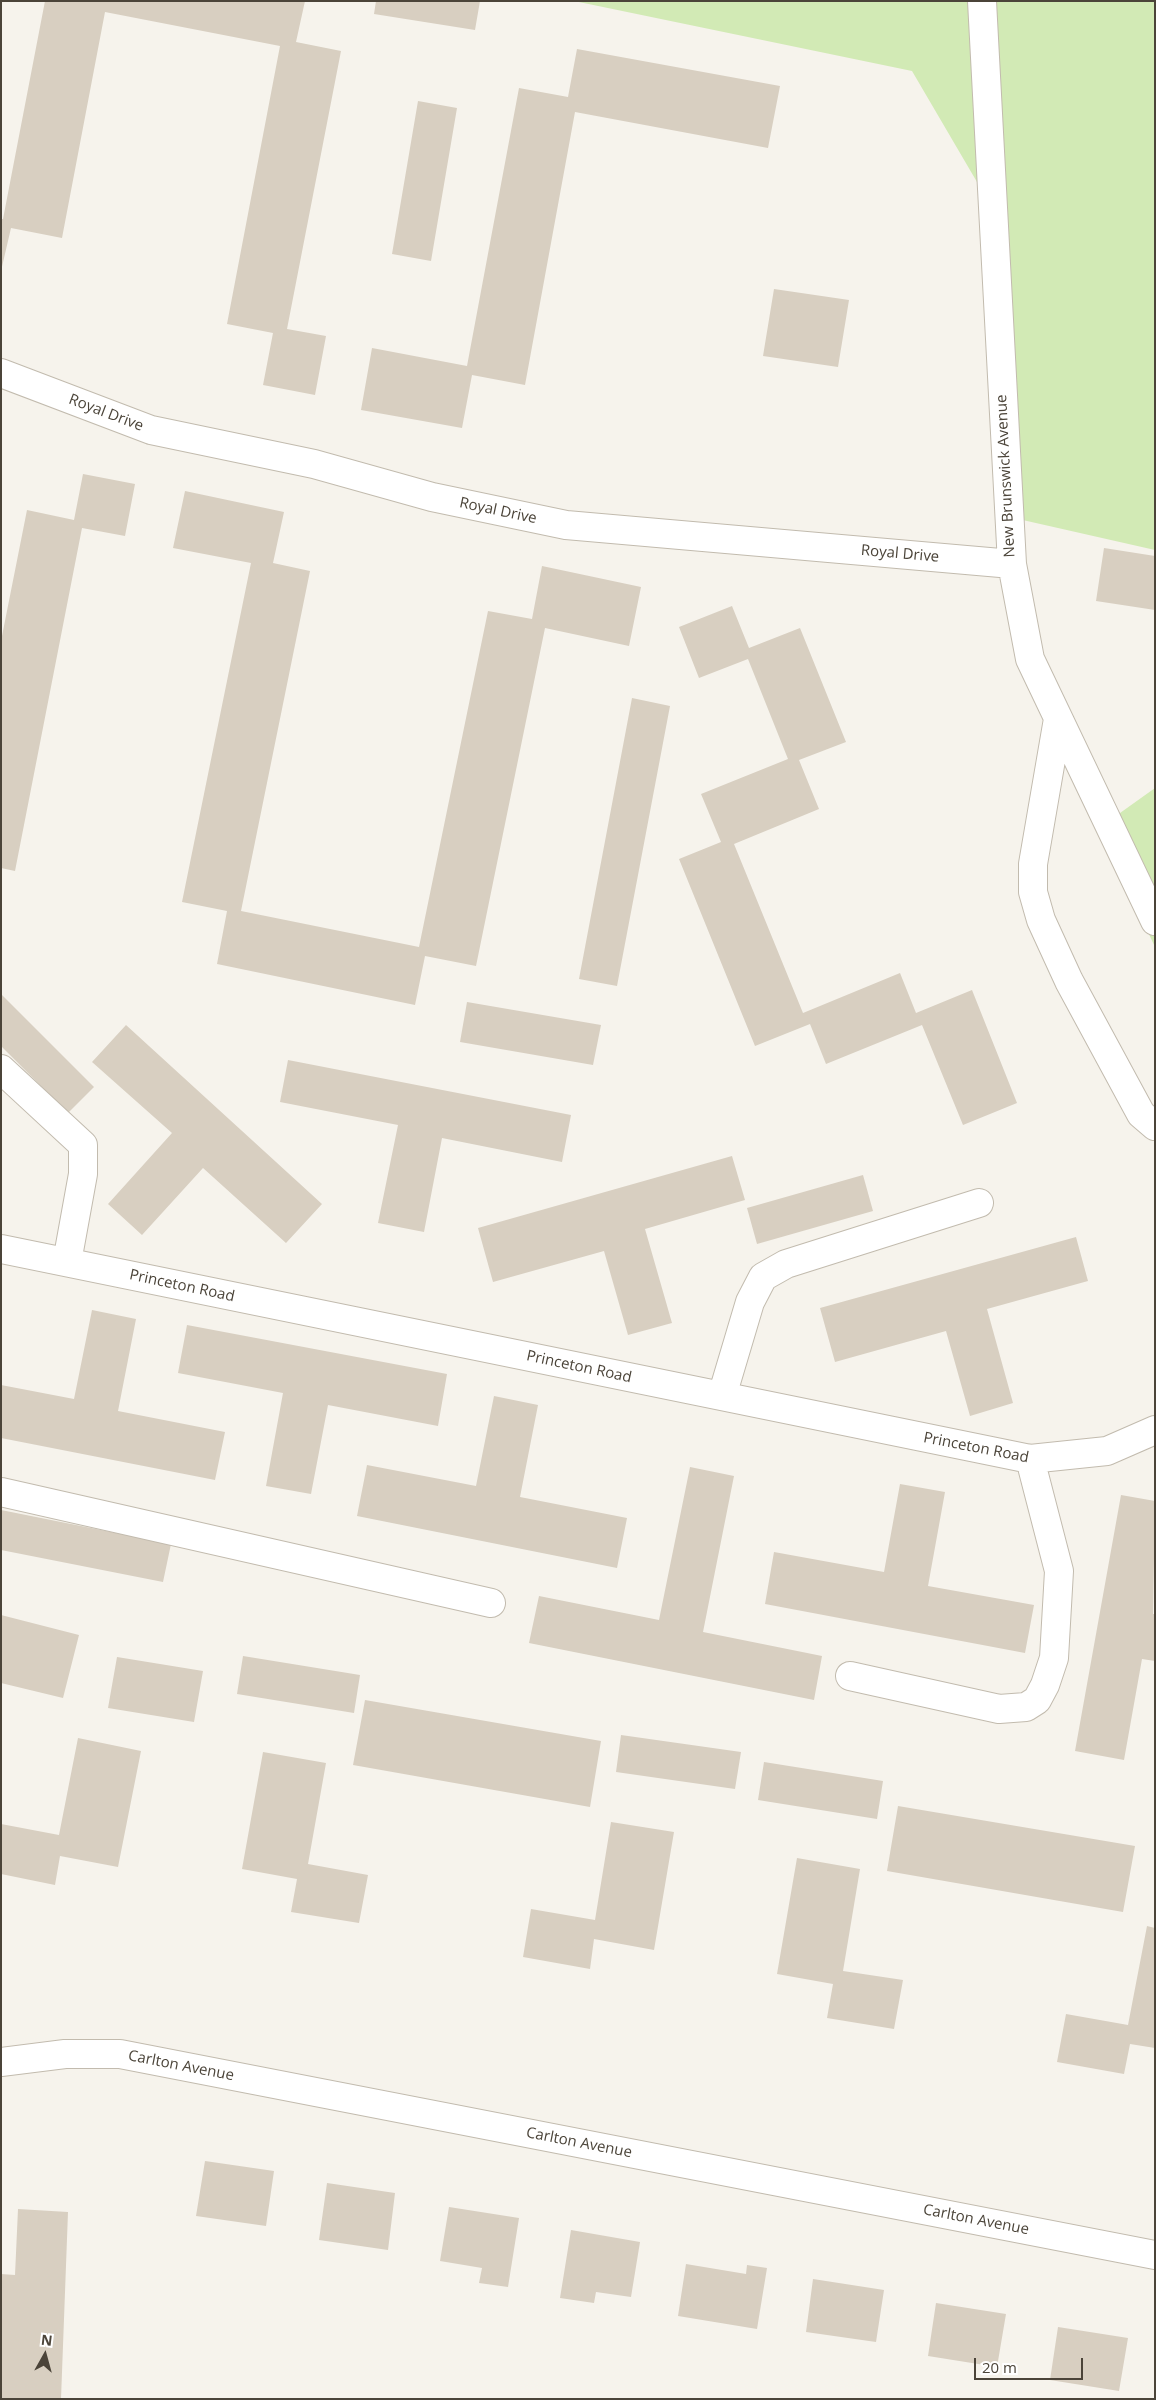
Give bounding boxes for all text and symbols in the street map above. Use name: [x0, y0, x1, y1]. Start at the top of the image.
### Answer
street label: Royal Drive: [66, 391, 146, 435]
street label: New Brunswick Avenue: [993, 394, 1019, 558]
street label: Royal Drive: [458, 494, 538, 528]
street label: Royal Drive: [860, 542, 940, 566]
street label: Princeton Road: [128, 1266, 236, 1306]
street label: Princeton Road: [525, 1347, 633, 1387]
street label: Princeton Road: [922, 1429, 1030, 1467]
street label: Carlton Avenue: [127, 2047, 235, 2085]
street label: Carlton Avenue: [525, 2124, 633, 2162]
street label: Carlton Avenue: [922, 2201, 1030, 2239]
text: N: [40, 2329, 54, 2350]
north arrow: [20, 2330, 70, 2380]
scale bar: [976, 2348, 1085, 2380]
text: 20 m: [982, 2357, 1017, 2377]

